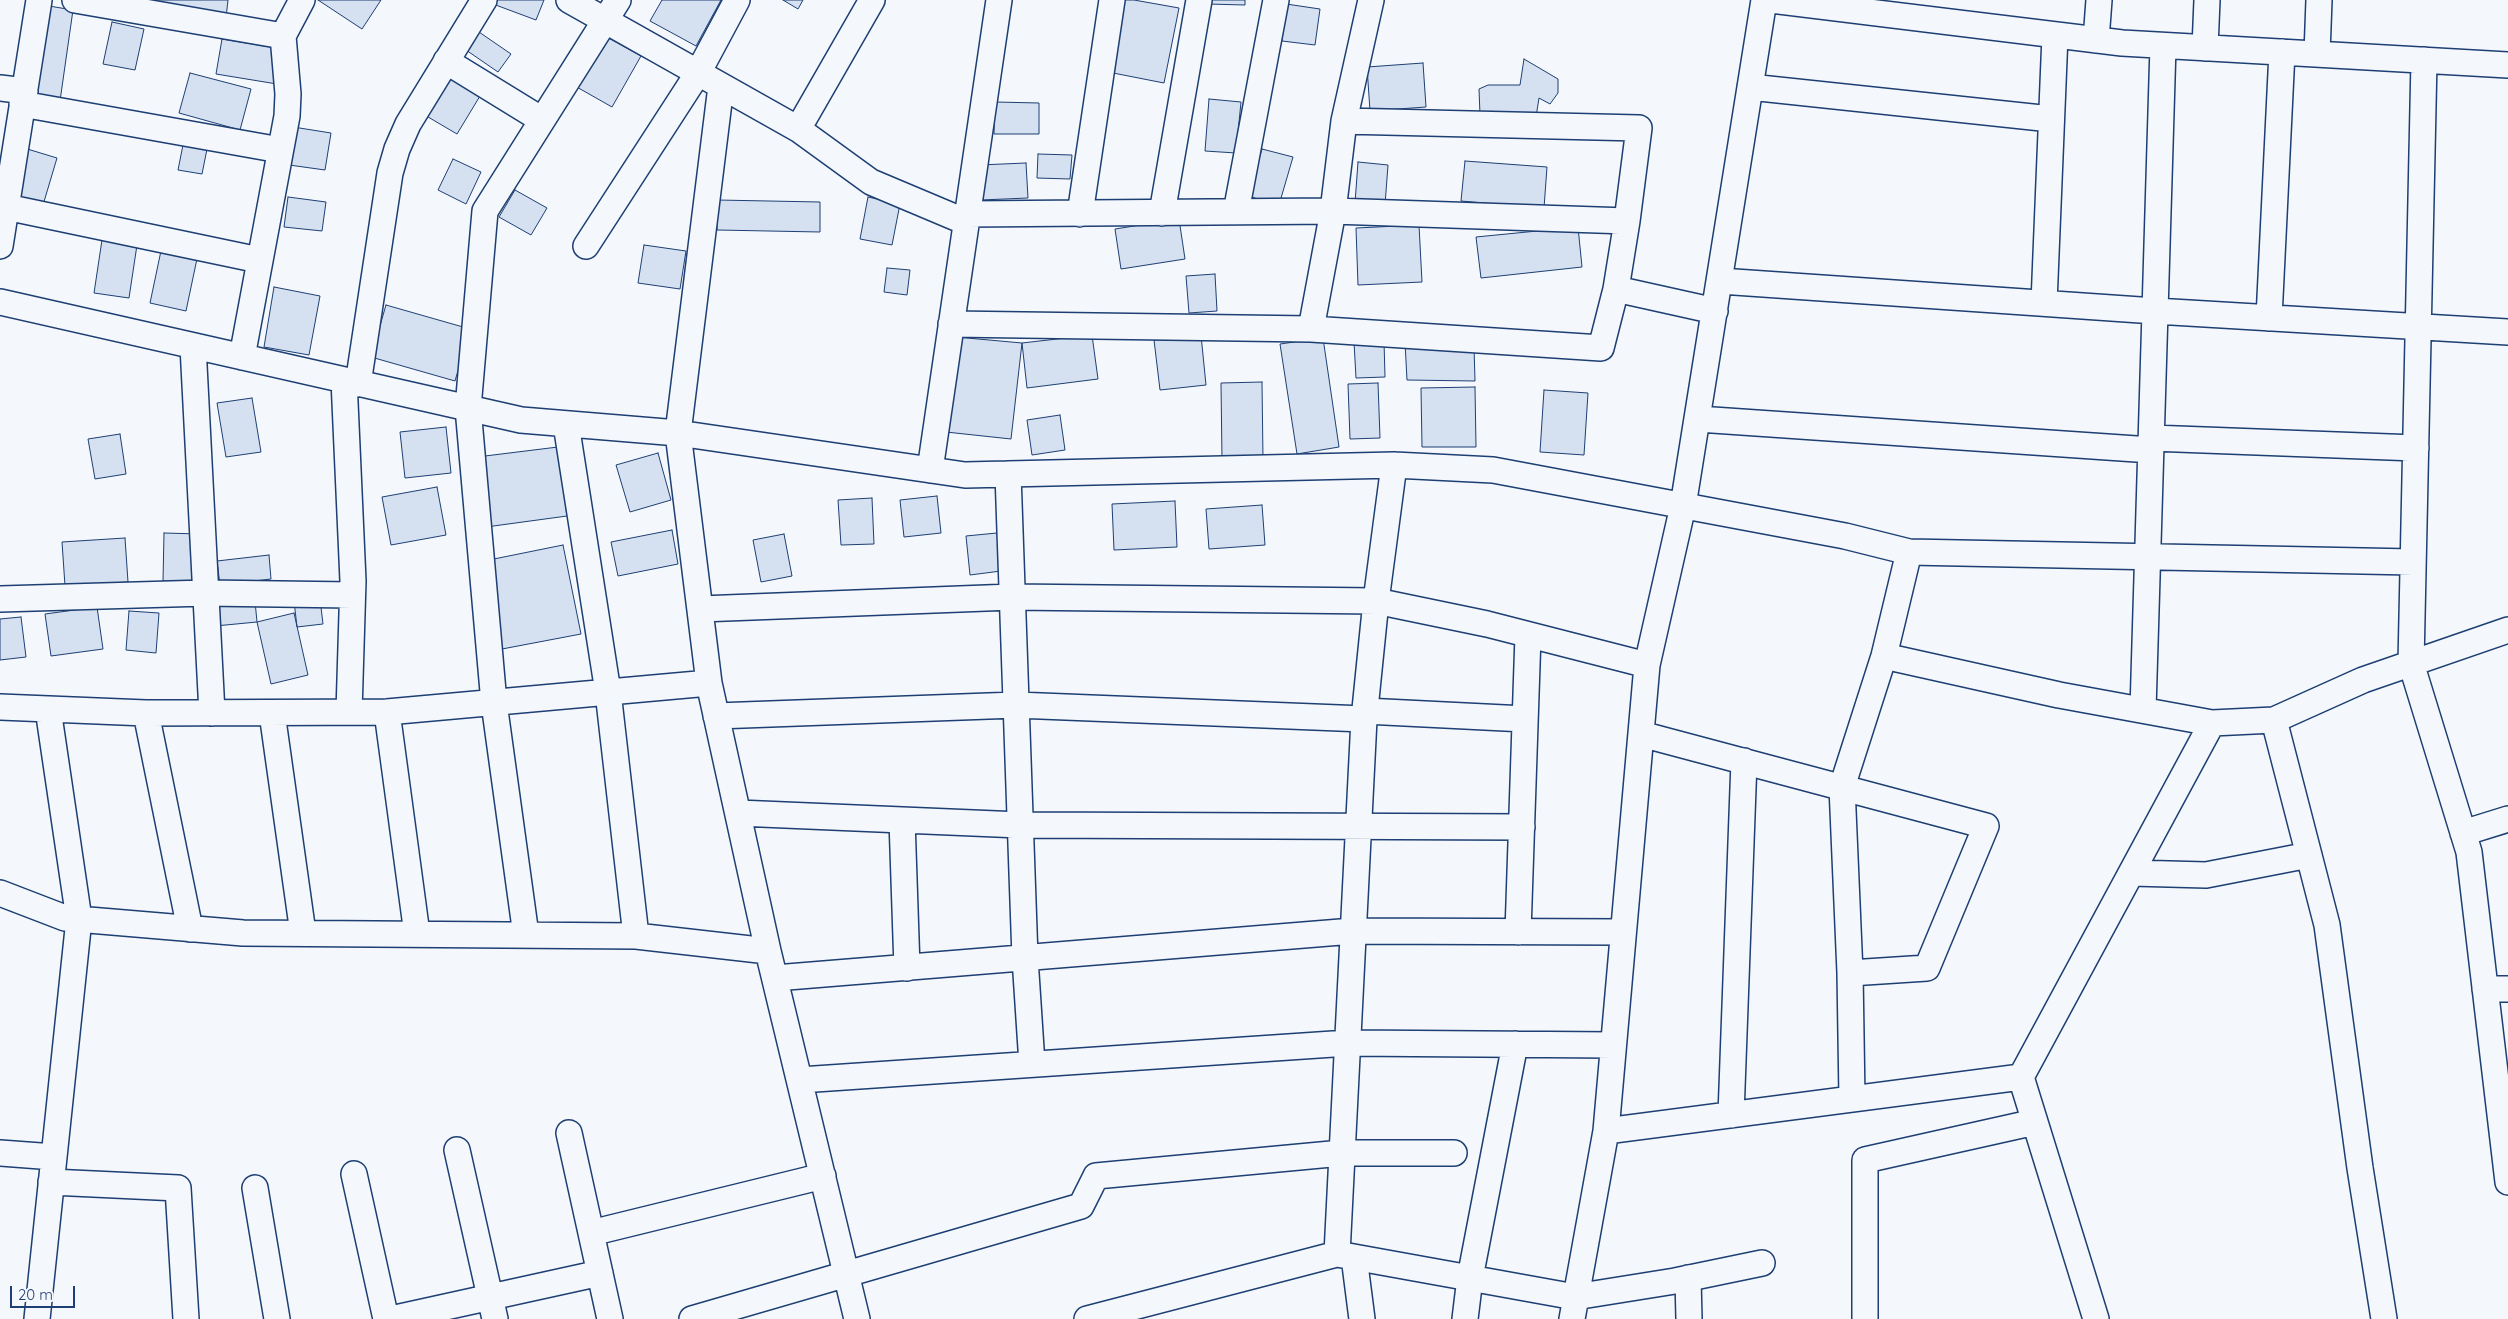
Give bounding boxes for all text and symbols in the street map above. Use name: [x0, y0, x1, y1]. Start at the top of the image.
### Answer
scale bar: [12, 1276, 78, 1308]
text: 20 m: [18, 1285, 53, 1304]

